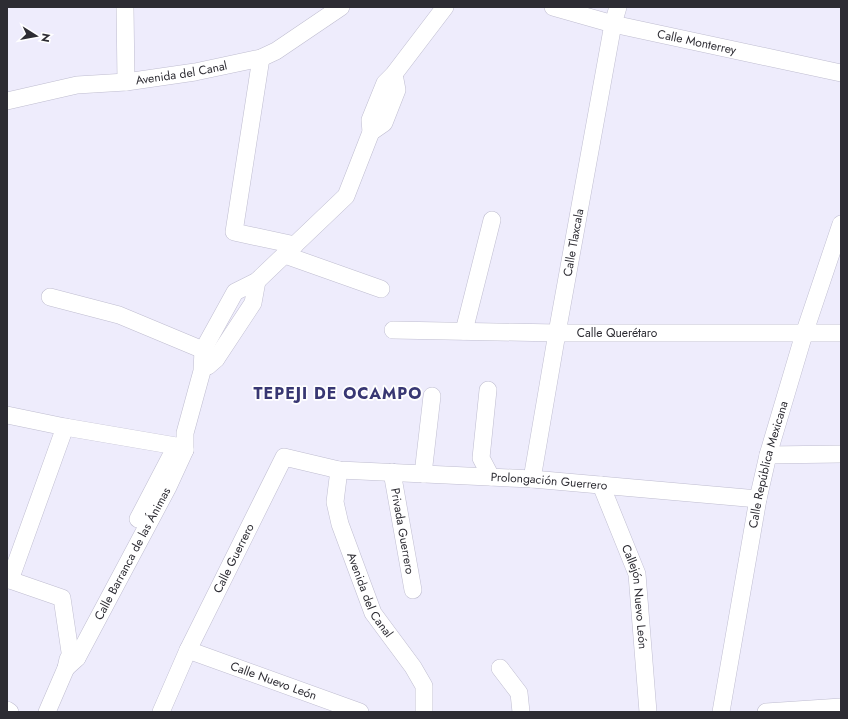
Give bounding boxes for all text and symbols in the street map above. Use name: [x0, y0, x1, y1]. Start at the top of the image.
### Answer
north arrow: [16, 16, 56, 56]
street label: Calle Monterrey: [656, 25, 739, 59]
text: N: [37, 32, 55, 44]
street label: Avenida del Canal: [134, 56, 229, 89]
street label: Calle Tlaxcala: [558, 207, 588, 278]
street label: Calle Querétaro: [577, 324, 658, 342]
district label: TEPEJI DE OCAMPO: [254, 382, 422, 405]
street label: Calle República Mexicana: [744, 398, 793, 530]
street label: Prolongación Guerrero: [490, 468, 609, 495]
street label: Calle Barranca de las Ánimas: [90, 484, 175, 623]
street label: Privada Guerrero: [386, 486, 419, 576]
street label: Calle Guerrero: [209, 520, 259, 596]
street label: Callejón Nuevo León: [617, 542, 652, 650]
street label: Avenida del Canal: [342, 550, 397, 641]
street label: Calle Nuevo León: [228, 657, 319, 705]

